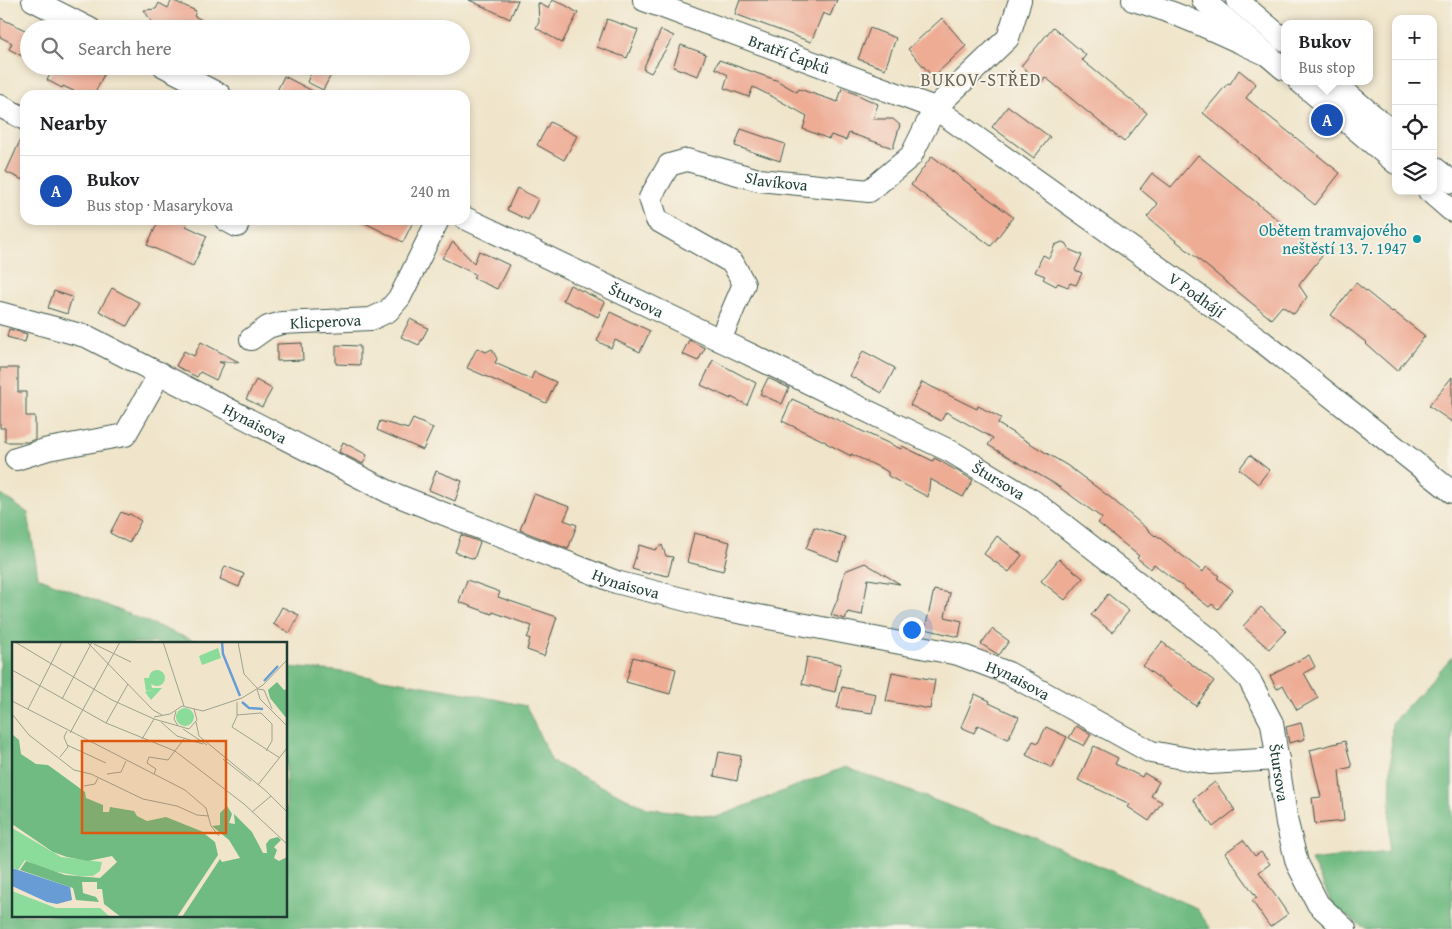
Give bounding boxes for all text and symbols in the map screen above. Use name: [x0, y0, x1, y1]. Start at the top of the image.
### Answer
map controls: [1392, 15, 1437, 195]
button: +: [1392, 15, 1437, 60]
search box: [20, 20, 470, 75]
popup: [1281, 20, 1373, 85]
text: Bukov: [1299, 27, 1351, 55]
street label: Bratří Čapků: [745, 28, 834, 80]
icon: search: [38, 34, 66, 62]
text: Search here: [78, 34, 172, 62]
text: Bus stop: [1299, 55, 1355, 79]
button: −: [1392, 60, 1437, 105]
district label: BUKOV-STŘED: [921, 66, 1041, 93]
pin: A: [1311, 101, 1343, 139]
button: locate: [1392, 105, 1437, 150]
text: Nearby: [40, 107, 107, 138]
button: layers: [1392, 150, 1437, 195]
text: Bukov: [87, 165, 140, 193]
street label: Slavíkova: [742, 165, 809, 197]
text: A: [51, 179, 61, 203]
text: 240 m: [410, 179, 450, 203]
text: Bus stop · Masarykova: [87, 193, 233, 217]
place label: Obětem tramvajového neštěstí 13. 7. 1947: [1259, 218, 1407, 260]
marker: Obětem tramvajového neštěstí 13. 7. 1947: [1411, 233, 1423, 245]
street label: V Podhájí: [1164, 266, 1231, 324]
street label: Štursova: [605, 277, 668, 324]
street label: Klicperova: [290, 307, 362, 335]
street label: Hynaisova: [219, 396, 292, 450]
street label: Štursova: [968, 455, 1030, 506]
street label: Hynaisova: [589, 562, 663, 605]
your location: [899, 617, 925, 643]
inset map: [12, 642, 288, 916]
street label: Hynaisova: [983, 654, 1055, 706]
street label: Štursova: [1263, 742, 1296, 803]

